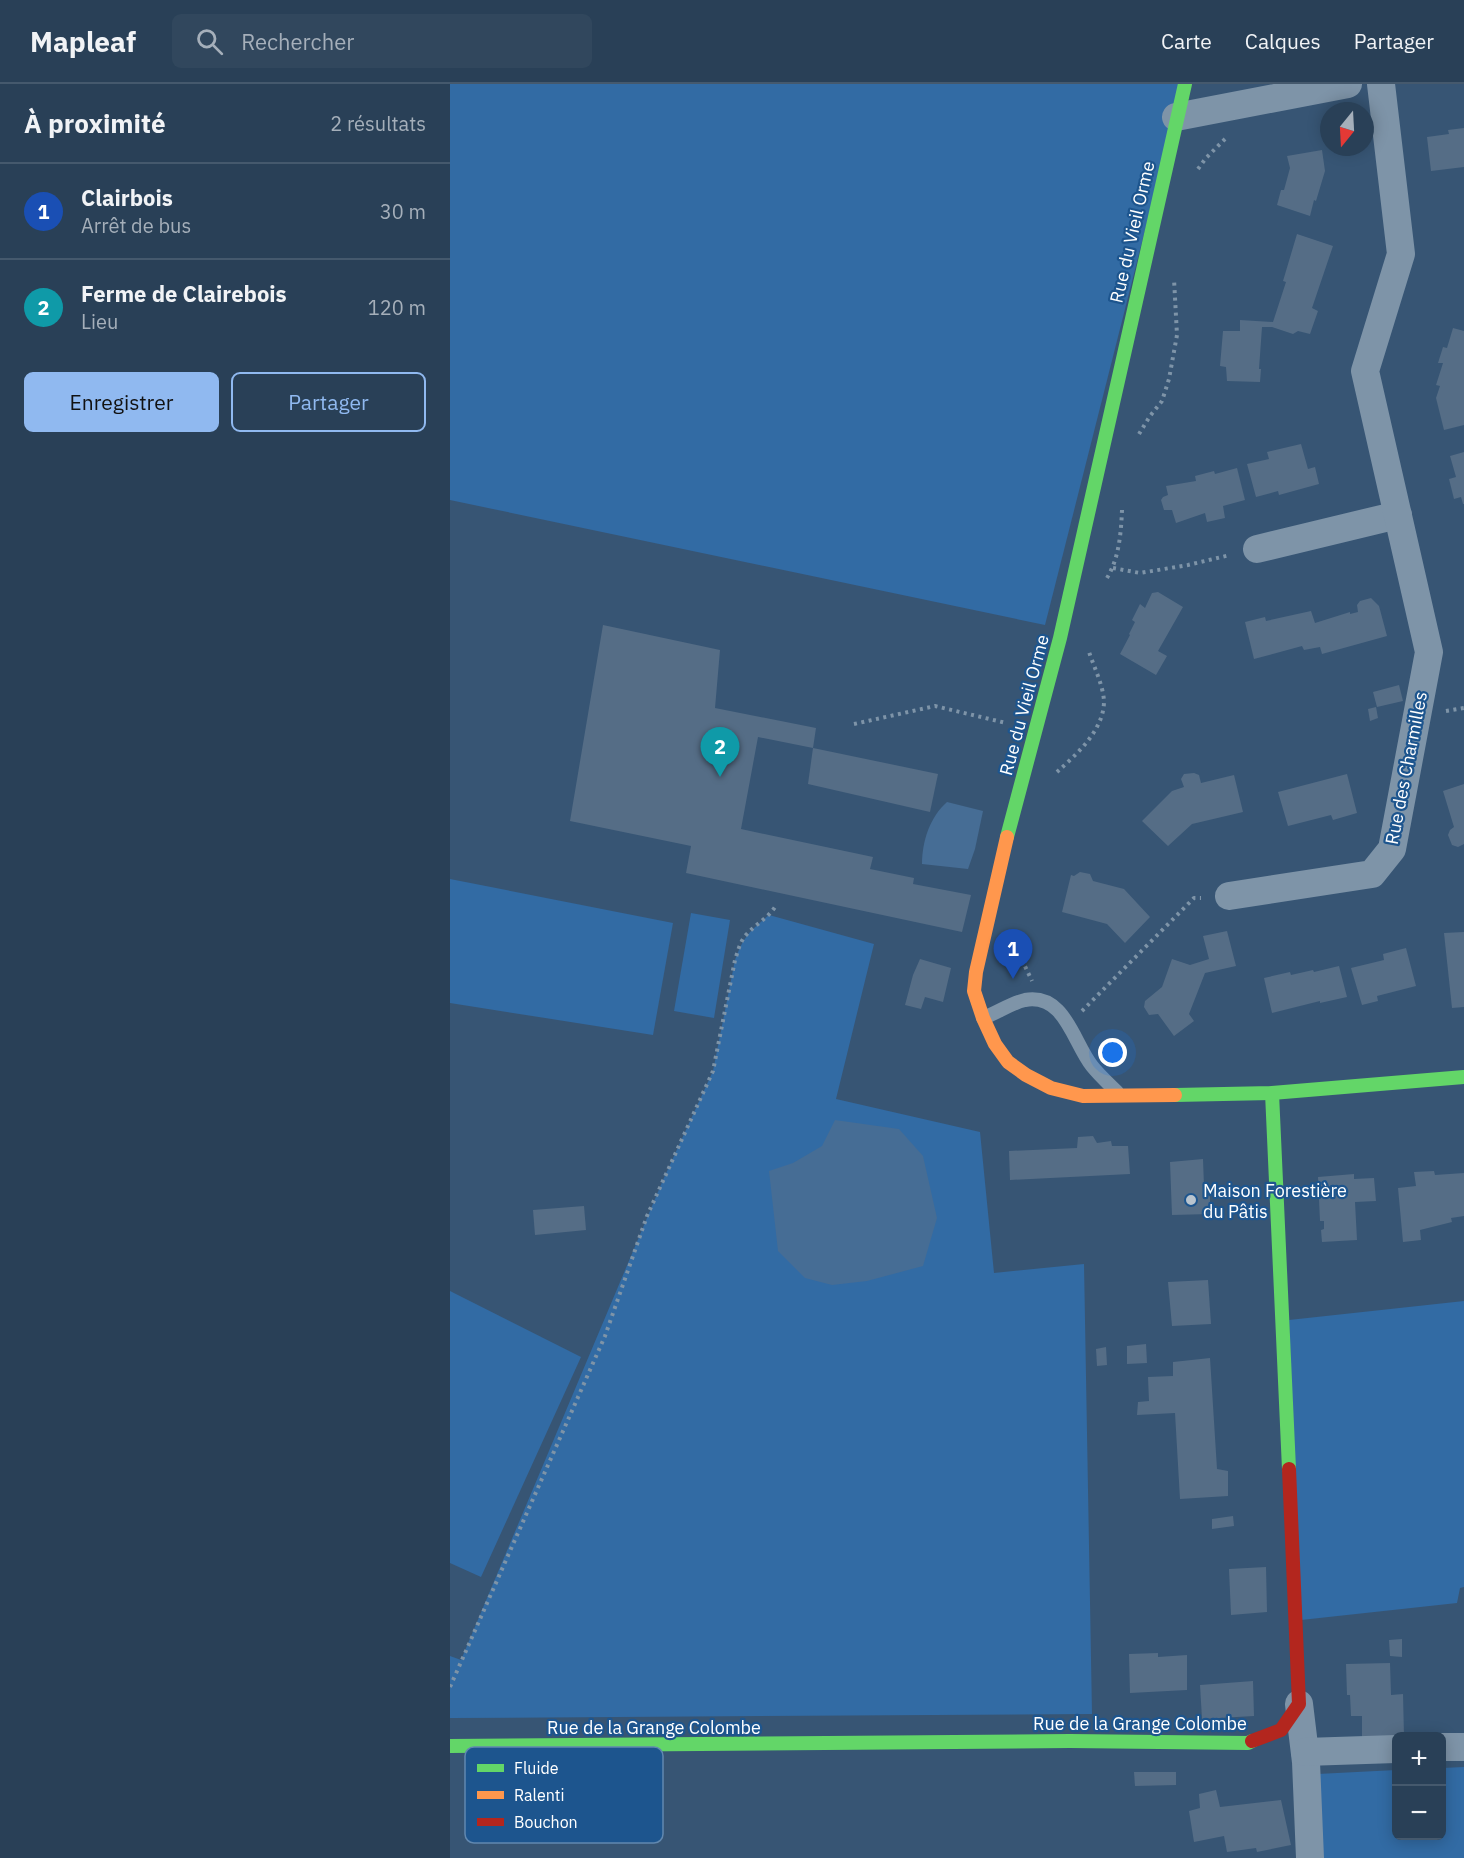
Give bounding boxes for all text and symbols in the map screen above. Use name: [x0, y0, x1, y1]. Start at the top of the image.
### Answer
search box: [172, 14, 592, 68]
text: Mapleaf: [30, 23, 136, 60]
icon: search: [193, 25, 226, 58]
text: Rechercher: [241, 27, 354, 56]
text: Carte: [1161, 27, 1212, 55]
text: Calques: [1245, 27, 1321, 55]
text: Partager: [1354, 27, 1434, 55]
north arrow: [1320, 102, 1374, 156]
text: À proximité: [24, 106, 166, 140]
text: 2 résultats: [330, 110, 426, 137]
street label: Rue du Vieil Orme: [1105, 159, 1160, 305]
text: Clairbois: [81, 183, 173, 212]
text: 1: [38, 198, 50, 225]
text: 30 m: [380, 198, 426, 225]
text: Arrêt de bus: [81, 212, 191, 239]
text: Ferme de Clairebois: [81, 279, 287, 308]
text: 2: [38, 294, 50, 321]
text: 120 m: [368, 294, 426, 321]
text: Lieu: [81, 308, 118, 335]
button: Enregistrer: [24, 372, 219, 432]
button: Partager: [231, 372, 426, 432]
street label: Rue du Vieil Orme: [994, 632, 1054, 778]
street label: Rue des Charmilles: [1380, 690, 1432, 846]
pin: 2: [700, 728, 740, 777]
pin: 1: [994, 930, 1032, 979]
your location: [1098, 1038, 1127, 1067]
place label: Maison Forestière du Pâtis: [1203, 1179, 1347, 1223]
marker: Maison Forestière du Pâtis: [1184, 1193, 1198, 1207]
street label: Rue de la Grange Colombe: [1033, 1712, 1247, 1735]
street label: Rue de la Grange Colombe: [547, 1716, 761, 1739]
map controls: [1392, 1732, 1446, 1840]
button: +: [1392, 1732, 1446, 1786]
legend: [465, 1747, 663, 1843]
text: Fluide: [514, 1758, 559, 1778]
text: Ralenti: [514, 1785, 564, 1805]
button: −: [1392, 1786, 1446, 1840]
text: Bouchon: [514, 1812, 578, 1832]

